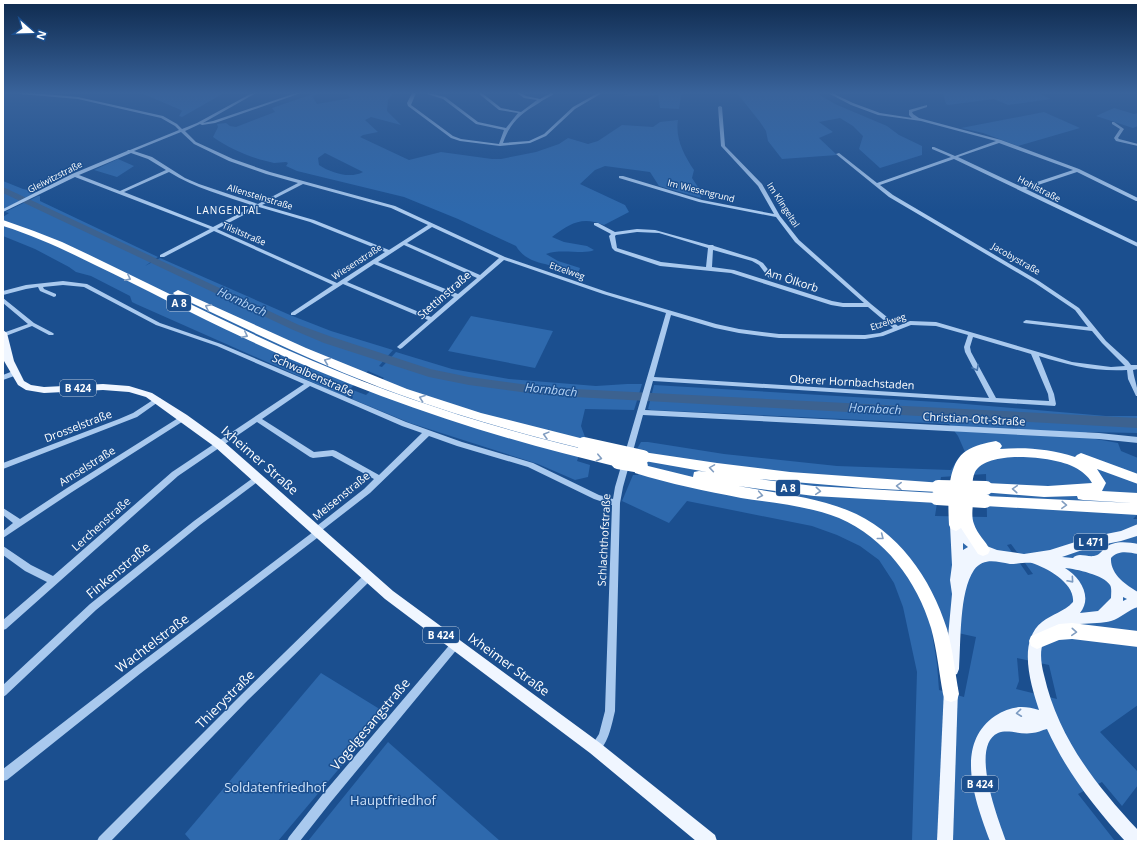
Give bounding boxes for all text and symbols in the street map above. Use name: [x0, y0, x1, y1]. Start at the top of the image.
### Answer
north arrow: [12, 12, 52, 52]
text: N: [33, 29, 50, 42]
street label: Gleiwitzstraße: [25, 157, 84, 196]
street label: Hohlstraße: [1015, 172, 1063, 205]
street label: Im Wiesengrund: [666, 176, 736, 205]
street label: Allensteinstraße: [226, 180, 295, 213]
street label: Im Klingeltal: [764, 180, 803, 230]
district label: LANGENTAL: [196, 203, 262, 217]
street label: Tilsitstraße: [220, 219, 268, 249]
street label: Jacobystraße: [989, 239, 1043, 278]
street label: Wiesenstraße: [329, 241, 384, 283]
street label: Etzelweg: [548, 258, 587, 283]
street label: Am Ölkorb: [764, 264, 821, 295]
street label: Stettinstraße: [414, 267, 474, 322]
one-way arrow: [124, 273, 131, 281]
water label: Hornbach: [215, 283, 270, 320]
road number: A 8: [167, 295, 191, 311]
one-way arrow: [205, 304, 213, 312]
street label: Etzelweg: [868, 310, 907, 333]
one-way arrow: [241, 330, 248, 338]
street label: Schwalbenstraße: [270, 350, 356, 399]
one-way arrow: [323, 358, 330, 366]
one-way arrow: [971, 364, 979, 371]
street label: Oberer Hornbachstaden: [789, 371, 915, 392]
water label: Hornbach: [524, 378, 578, 401]
road number: B 424: [60, 380, 96, 396]
one-way arrow: [418, 394, 425, 403]
water label: Hornbach: [848, 399, 902, 418]
street label: Drosselstraße: [42, 406, 114, 445]
street label: Christian-Ott-Straße: [922, 408, 1026, 429]
street label: Ixheimer Straße: [218, 421, 302, 499]
one-way arrow: [543, 431, 550, 440]
street label: Amselstraße: [56, 442, 118, 489]
one-way arrow: [596, 453, 602, 461]
one-way arrow: [709, 464, 715, 473]
street label: Meisenstraße: [309, 468, 373, 523]
road number: A 8: [776, 480, 800, 496]
one-way arrow: [896, 481, 902, 490]
one-way arrow: [1012, 485, 1018, 494]
one-way arrow: [815, 486, 821, 495]
one-way arrow: [757, 490, 763, 499]
street label: Lerchenstraße: [68, 493, 133, 554]
street label: Schlachthofstraße: [594, 493, 613, 587]
one-way arrow: [1061, 501, 1067, 510]
one-way arrow: [877, 532, 884, 539]
road number: L 471: [1074, 534, 1108, 550]
street label: Finkenstraße: [82, 538, 154, 602]
one-way arrow: [1066, 576, 1073, 583]
street label: Wachtelstraße: [112, 610, 192, 676]
road number: B 424: [423, 627, 459, 643]
one-way arrow: [1071, 627, 1077, 636]
street label: Ixheimer Straße: [465, 628, 553, 700]
street label: Thierystraße: [192, 666, 258, 732]
street label: Vogelgesangstraße: [326, 674, 414, 774]
one-way arrow: [1016, 709, 1023, 718]
road number: B 424: [962, 776, 998, 792]
park label: Soldatenfriedhof: [224, 778, 326, 796]
park label: Hauptfriedhof: [350, 791, 437, 809]

